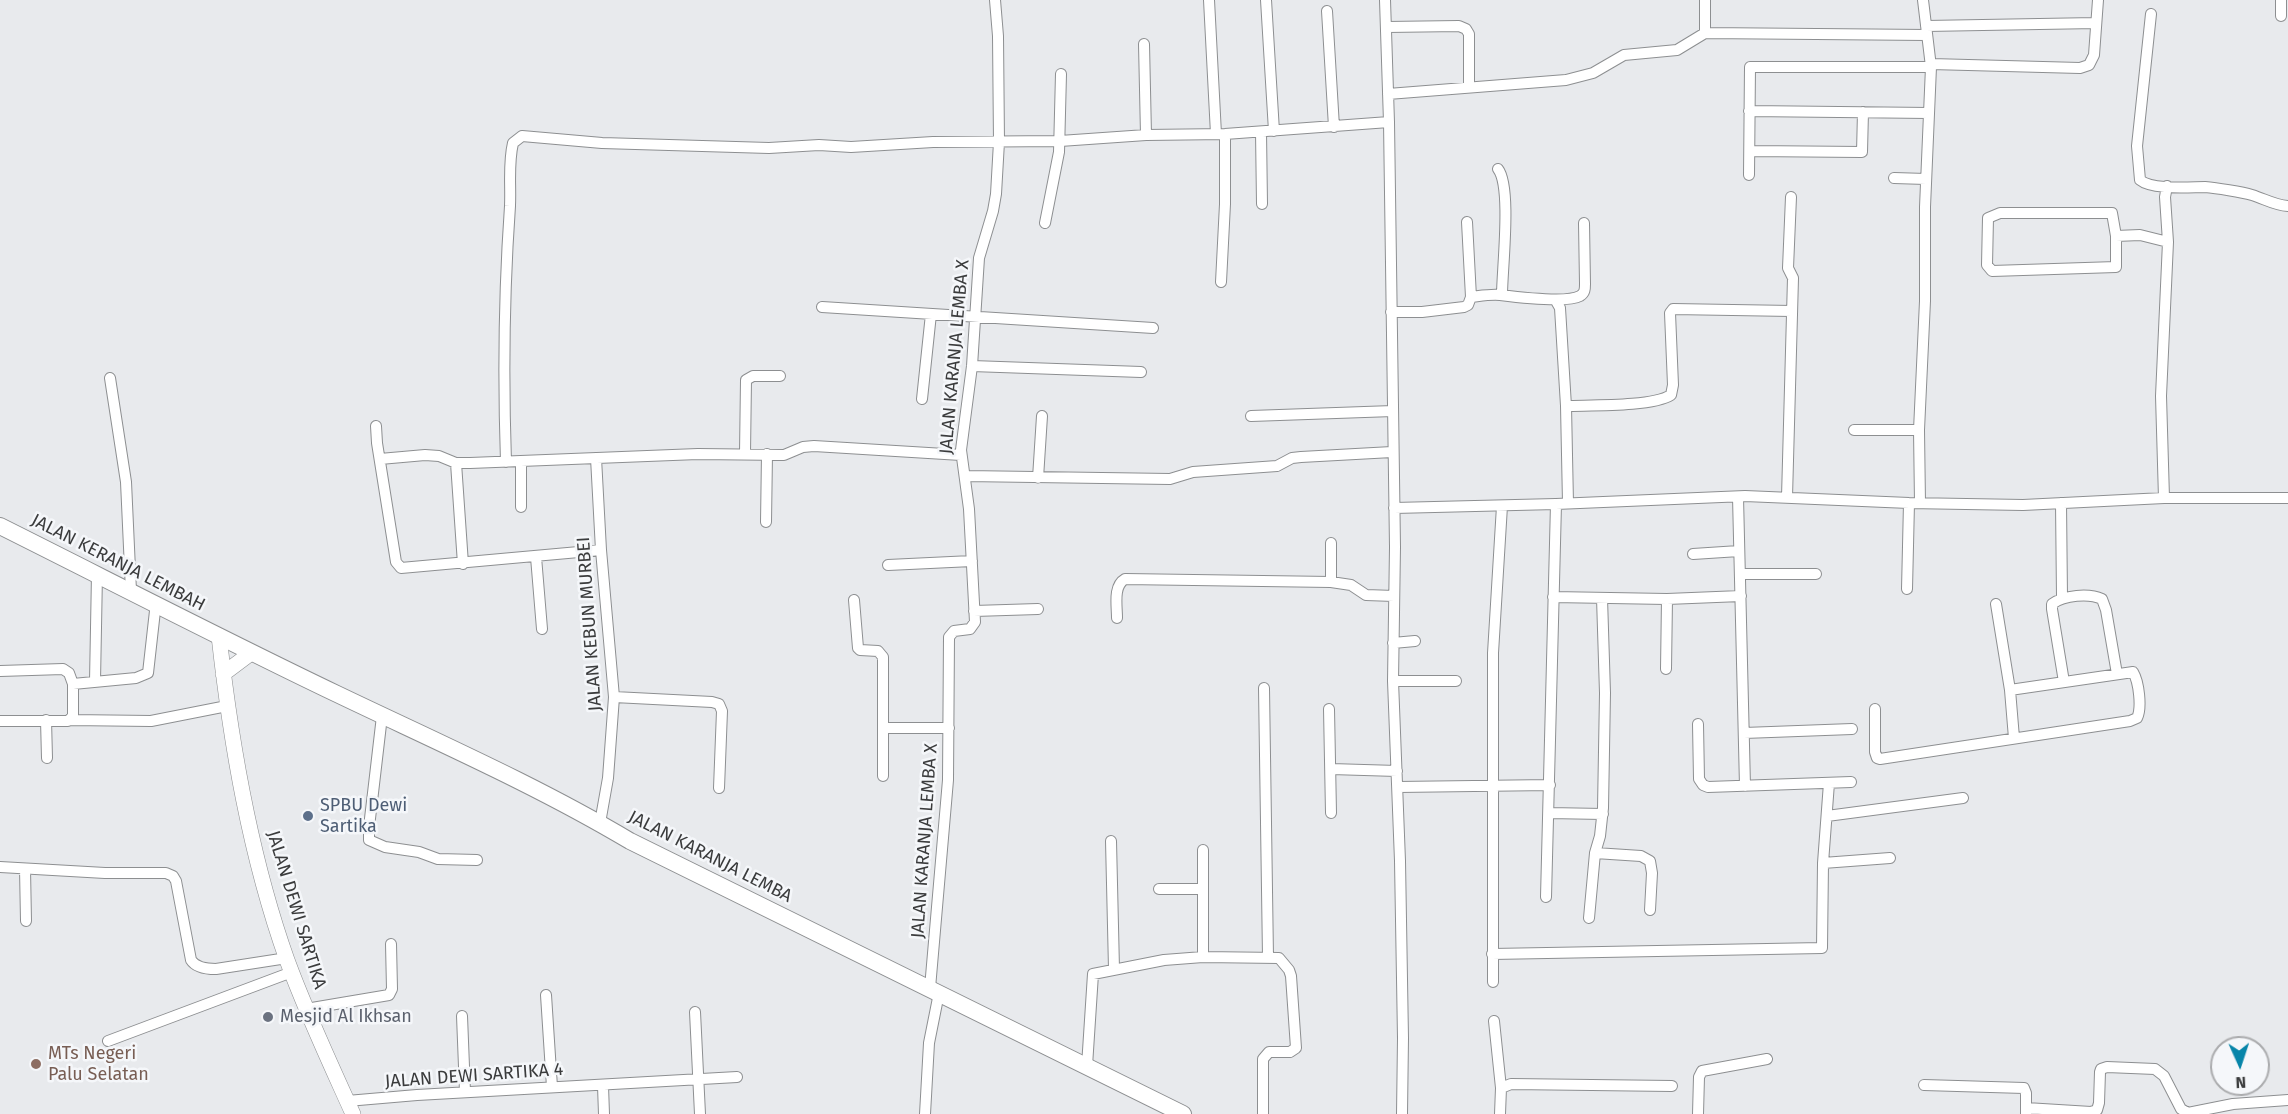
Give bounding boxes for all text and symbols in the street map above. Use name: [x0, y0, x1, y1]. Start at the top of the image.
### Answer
street label: JALAN KARANJA LEMBA X: [936, 259, 974, 455]
street label: JALAN KERANJA LEMBAH: [27, 510, 209, 616]
street label: JALAN KEBUN MURBEI: [573, 536, 607, 712]
street label: JALAN KARANJA LEMBA X: [907, 743, 943, 939]
place label: SPBU Dewi Sartika: [320, 795, 407, 838]
street label: JALAN KARANJA LEMBA: [625, 806, 795, 908]
marker: SPBU Dewi Sartika: [301, 809, 315, 823]
street label: JALAN DEWI SARTIKA: [262, 828, 330, 992]
place label: Mesjid Al Ikhsan: [280, 1006, 412, 1028]
marker: Mesjid Al Ikhsan: [261, 1010, 275, 1024]
north arrow: [2210, 1036, 2270, 1096]
place label: MTs Negeri Palu Selatan: [48, 1043, 149, 1086]
marker: MTs Negeri Palu Selatan: [29, 1057, 43, 1071]
street label: JALAN DEWI SARTIKA 4: [384, 1059, 564, 1093]
text: N: [2235, 1073, 2247, 1092]

